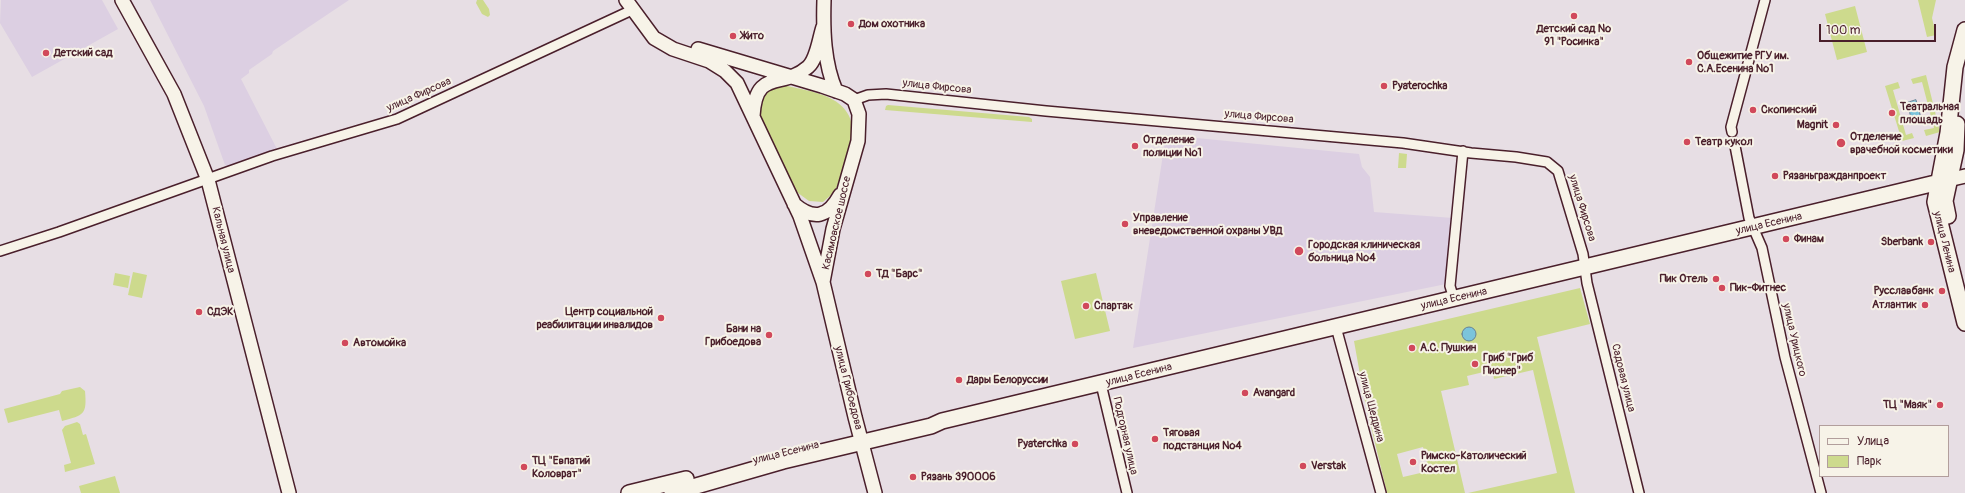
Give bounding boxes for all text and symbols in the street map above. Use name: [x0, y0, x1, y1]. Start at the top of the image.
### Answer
marker: Детский сад № 91 "Росинка": [1569, 11, 1579, 21]
scale bar: [1821, 16, 1938, 42]
place label: Дом охотника: [859, 17, 925, 31]
marker: Дом охотника: [846, 19, 856, 29]
place label: Детский сад № 91 "Росинка": [1537, 22, 1611, 48]
text: 100 m: [1826, 23, 1860, 38]
place label: Жито: [741, 29, 764, 43]
marker: Жито: [728, 31, 738, 41]
place label: Детский сад: [54, 46, 113, 60]
marker: Детский сад: [41, 48, 51, 58]
place label: Общежитие РГУ им. С.А.Есенина №1: [1697, 49, 1789, 75]
marker: Общежитие РГУ им. С.А.Есенина №1: [1684, 57, 1694, 67]
street label: улица Фирсова: [385, 75, 453, 115]
street label: улица Фирсова: [902, 77, 972, 97]
place label: Pyaterochka: [1392, 79, 1447, 93]
marker: Pyaterochka: [1379, 81, 1389, 91]
place label: Театральная площадь: [1900, 100, 1959, 126]
place label: Скопинский: [1761, 103, 1817, 117]
marker: Скопинский: [1748, 105, 1758, 115]
street label: улица Фирсова: [1224, 107, 1294, 127]
marker: Театральная площадь: [1887, 108, 1897, 118]
place label: Magnit: [1797, 118, 1828, 132]
marker: Magnit: [1831, 120, 1841, 130]
place label: Отделение врачебной косметики: [1850, 130, 1953, 156]
place label: Отделение полиции №1: [1143, 133, 1202, 159]
place label: Театр кукол: [1695, 135, 1752, 149]
marker: Театр кукол: [1682, 137, 1692, 147]
marker: Отделение врачебной косметики: [1835, 137, 1847, 149]
marker: Отделение полиции №1: [1130, 141, 1140, 151]
place label: Рязаньгражданпроект: [1783, 169, 1886, 183]
marker: Рязаньгражданпроект: [1770, 171, 1780, 181]
street label: улица Фирсова: [1566, 173, 1598, 243]
street label: Касимовское шоссе: [820, 175, 854, 271]
street label: Кальная улица: [208, 205, 238, 275]
street label: улица Есенина: [1735, 210, 1803, 238]
street label: улица Ленина: [1930, 210, 1958, 274]
place label: Управление вневедомственной охраны УВД: [1133, 211, 1282, 237]
marker: Управление вневедомственной охраны УВД: [1120, 219, 1130, 229]
place label: Финам: [1794, 232, 1824, 246]
marker: Финам: [1781, 234, 1791, 244]
place label: Sberbank: [1881, 235, 1923, 249]
marker: Sberbank: [1926, 237, 1936, 247]
place label: Городская клиническая больница №4: [1308, 238, 1420, 264]
marker: Городская клиническая больница №4: [1293, 245, 1305, 257]
place label: ТД "Барс": [876, 267, 923, 281]
marker: ТД "Барс": [863, 269, 873, 279]
place label: Пик Отель: [1660, 272, 1708, 286]
marker: Пик Отель: [1711, 274, 1721, 284]
place label: Пик-Фитнес: [1730, 281, 1786, 295]
marker: Пик-Фитнес: [1717, 283, 1727, 293]
place label: Русславбанк: [1874, 284, 1934, 298]
street label: улица Есенина: [1420, 285, 1488, 313]
marker: Русславбанк: [1937, 286, 1947, 296]
place label: Атлантик: [1872, 298, 1917, 312]
place label: Спартак: [1094, 299, 1133, 313]
marker: Атлантик: [1920, 300, 1930, 310]
marker: Спартак: [1081, 301, 1091, 311]
street label: улица Урицкого: [1779, 302, 1809, 378]
place label: СДЭК: [207, 305, 233, 319]
place label: Центр социальной реабилитации инвалидов: [536, 305, 653, 331]
marker: СДЭК: [194, 307, 204, 317]
marker: Центр социальной реабилитации инвалидов: [656, 313, 666, 323]
place label: Бани на Грибоедова: [705, 322, 761, 348]
marker: Бани на Грибоедова: [764, 330, 774, 340]
place label: Автомойка: [353, 336, 406, 350]
marker: Автомойка: [340, 338, 350, 348]
place label: А.С. Пушкин: [1420, 341, 1476, 355]
street label: Садовая улица: [1608, 342, 1638, 414]
marker: А.С. Пушкин: [1407, 343, 1417, 353]
street label: улица Грибоедова: [831, 345, 865, 431]
place label: Гриб "Гриб Пионер": [1483, 351, 1533, 377]
marker: Гриб "Гриб Пионер": [1470, 359, 1480, 369]
street label: улица Есенина: [1105, 360, 1173, 390]
street label: улица Щедрина: [1355, 370, 1387, 444]
place label: Дары Белоруссии: [967, 373, 1048, 387]
marker: Дары Белоруссии: [954, 375, 964, 385]
place label: Avangard: [1253, 386, 1295, 400]
marker: Avangard: [1240, 388, 1250, 398]
street label: Подгорная улица: [1110, 396, 1140, 476]
place label: ТЦ "Маяк": [1883, 398, 1932, 412]
marker: ТЦ "Маяк": [1935, 400, 1945, 410]
legend: [1819, 425, 1949, 477]
place label: Тяговая подстанция №4: [1163, 426, 1242, 452]
marker: Тяговая подстанция №4: [1150, 434, 1160, 444]
text: Улица: [1857, 434, 1889, 449]
place label: Pyaterchka: [1017, 437, 1067, 451]
street label: улица Есенина: [752, 438, 820, 468]
marker: Pyaterchka: [1070, 439, 1080, 449]
place label: Римско-Католический Костел: [1421, 449, 1526, 475]
place label: ТЦ "Евпатий Коловрат": [532, 454, 590, 480]
text: Парк: [1857, 454, 1882, 469]
marker: Римско-Католический Костел: [1408, 457, 1418, 467]
place label: Verstak: [1311, 459, 1346, 473]
marker: Verstak: [1298, 461, 1308, 471]
marker: ТЦ "Евпатий Коловрат": [519, 462, 529, 472]
place label: Рязань 390006: [921, 470, 996, 484]
marker: Рязань 390006: [908, 472, 918, 482]

